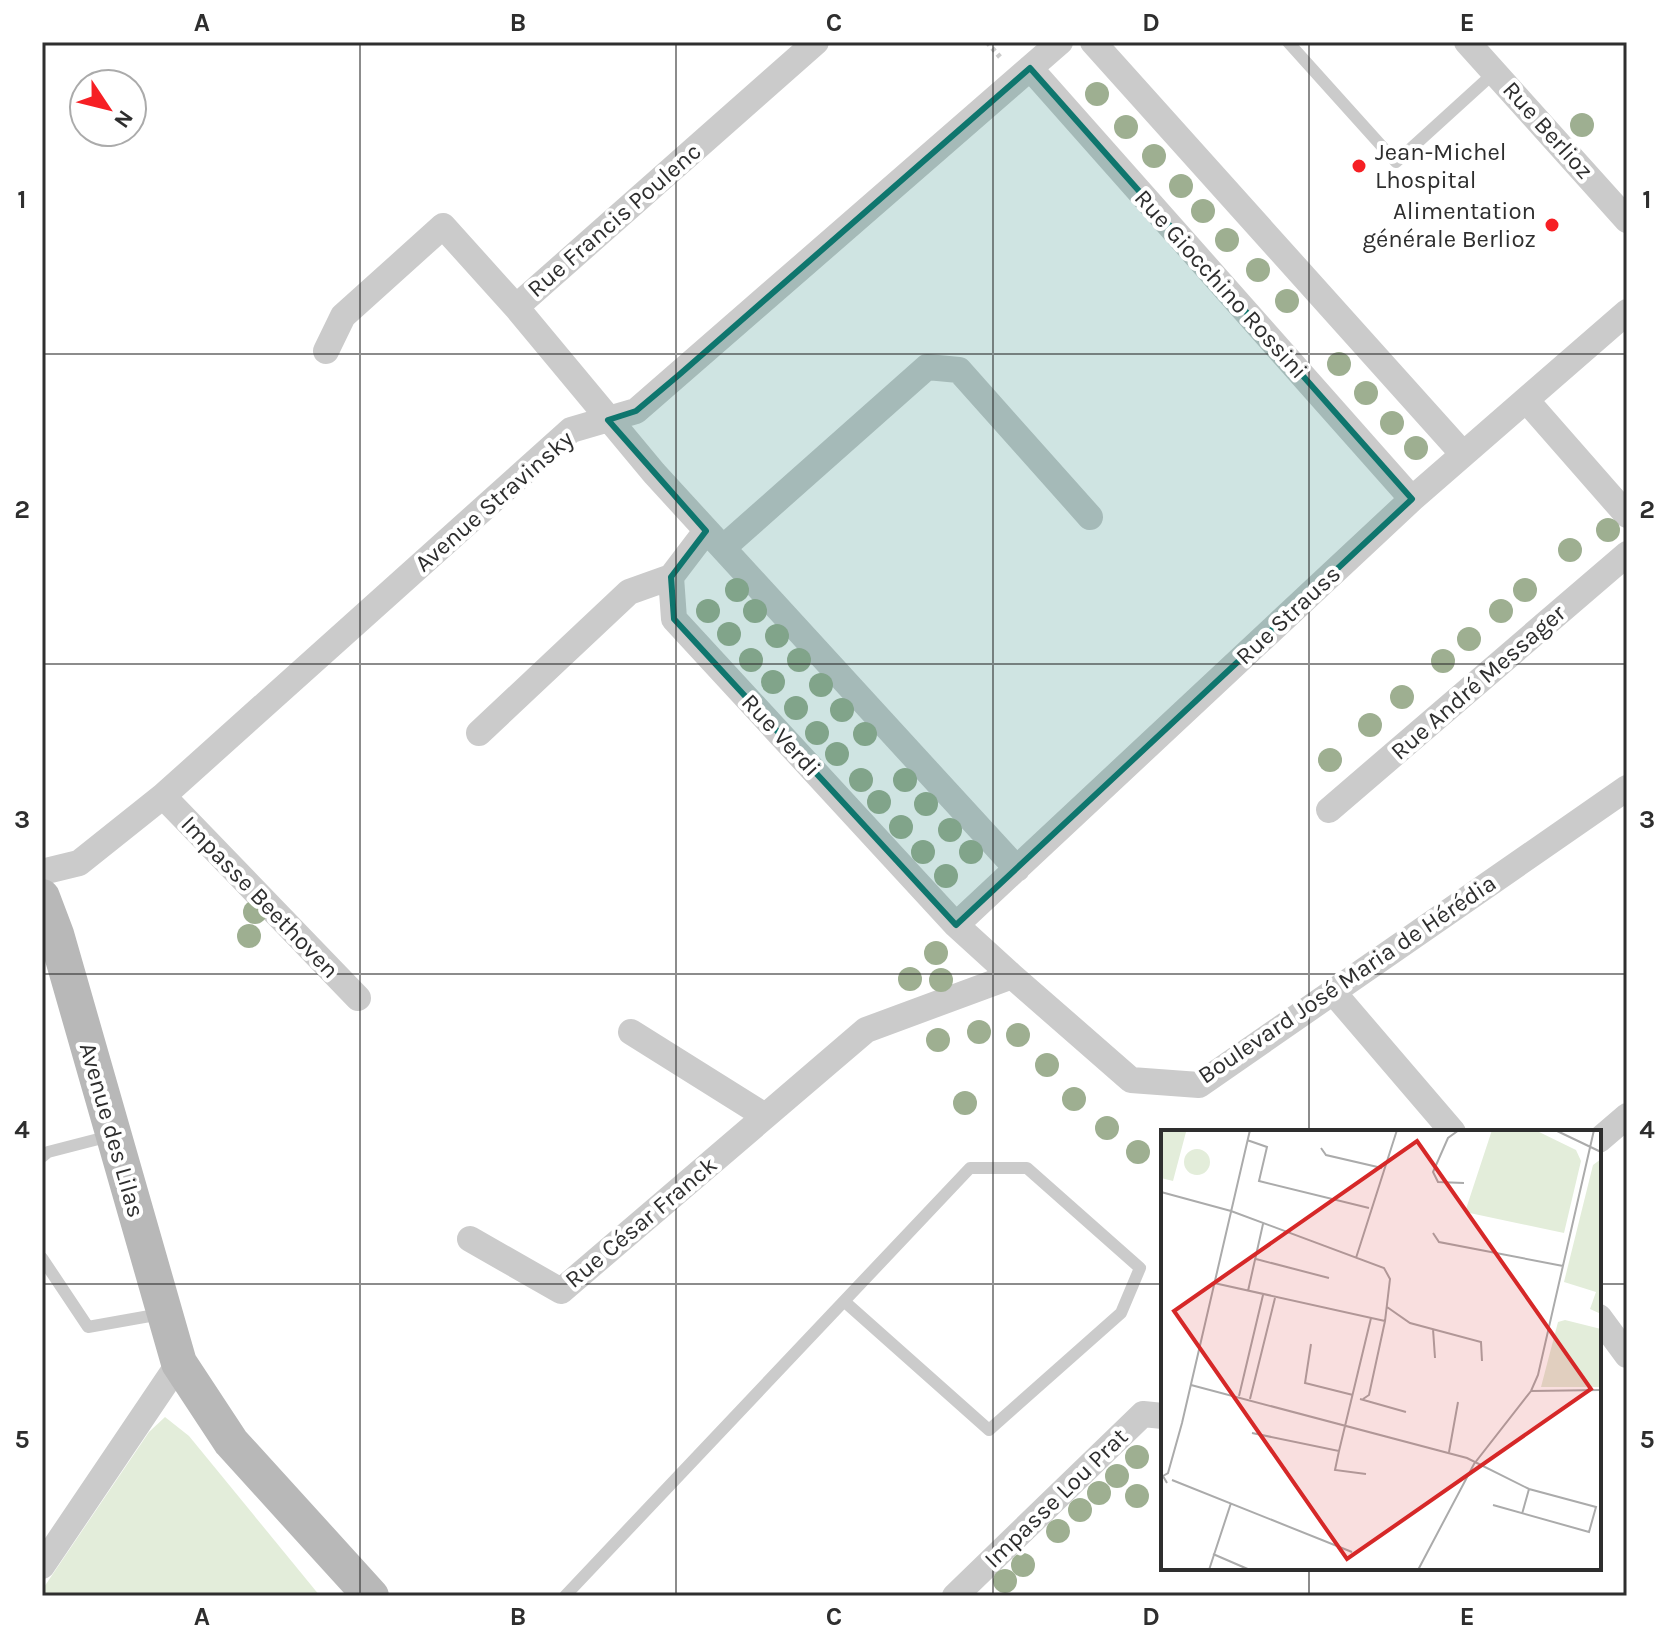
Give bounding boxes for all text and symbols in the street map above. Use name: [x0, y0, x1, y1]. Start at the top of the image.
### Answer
text: A: [194, 7, 210, 38]
text: B: [510, 7, 526, 38]
text: C: [826, 7, 842, 38]
text: D: [1142, 7, 1160, 38]
text: E: [1459, 7, 1475, 38]
north arrow: [68, 68, 148, 148]
street label: Rue Berlioz: [1497, 75, 1599, 185]
text: N: [108, 105, 139, 133]
street label: Rue Francis Poulenc: [521, 137, 707, 303]
place label: Jean-Michel Lhospital: [1375, 138, 1506, 194]
marker: Jean-Michel Lhospital: [1350, 157, 1368, 175]
text: 1: [17, 184, 27, 215]
street label: Rue Giocchino Rossini: [1129, 184, 1313, 384]
text: 1: [1642, 184, 1652, 215]
place label: Alimentation générale Berlioz: [1362, 197, 1536, 253]
marker: Alimentation générale Berlioz: [1543, 216, 1561, 234]
street label: Avenue Stravinsky: [409, 425, 579, 577]
text: 2: [14, 494, 30, 525]
text: 2: [1639, 494, 1655, 525]
street label: Rue Strauss: [1230, 560, 1346, 670]
street label: Rue André Messager: [1385, 598, 1571, 765]
street label: Rue Verdi: [736, 688, 826, 782]
text: 3: [14, 804, 30, 835]
text: 3: [1639, 804, 1655, 835]
street label: Impasse Beethoven: [175, 810, 345, 984]
street label: Boulevard José Maria de Hérédia: [1193, 869, 1501, 1089]
street label: Avenue des Lilas: [74, 1039, 150, 1221]
text: 4: [14, 1114, 30, 1145]
text: 4: [1639, 1114, 1655, 1145]
inset map: [1161, 1130, 1601, 1570]
street label: Rue César Franck: [559, 1150, 723, 1294]
street label: Impasse Lou Prat: [978, 1422, 1134, 1574]
text: 5: [14, 1424, 30, 1455]
text: 5: [1639, 1424, 1655, 1455]
text: A: [194, 1601, 210, 1632]
text: B: [510, 1601, 526, 1632]
text: C: [826, 1601, 842, 1632]
text: D: [1142, 1601, 1160, 1632]
text: E: [1459, 1601, 1475, 1632]

